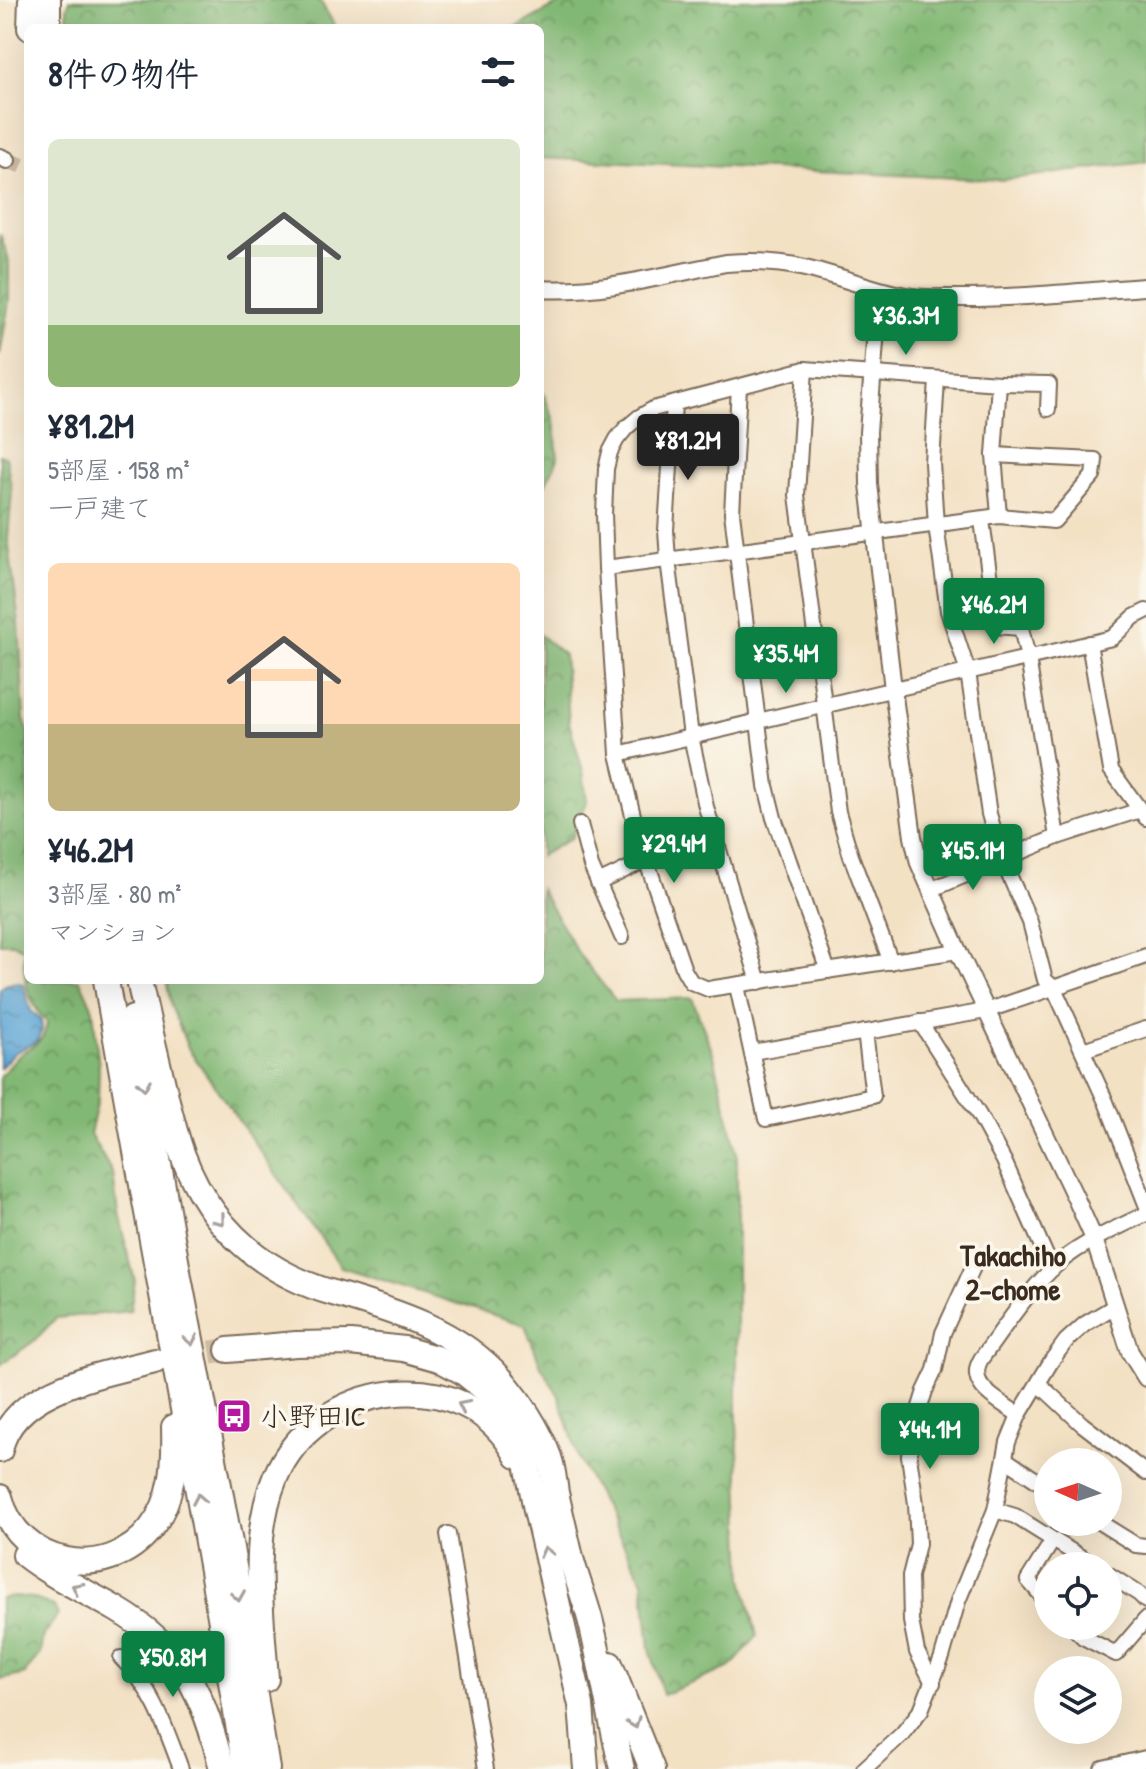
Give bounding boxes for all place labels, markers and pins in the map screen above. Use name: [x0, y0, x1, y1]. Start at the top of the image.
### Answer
pin: ¥36.3M: [841, 289, 971, 357]
pin: ¥81.2M: [623, 414, 753, 482]
pin: ¥46.2M: [929, 578, 1059, 646]
pin: ¥35.4M: [721, 627, 851, 695]
pin: ¥29.4M: [609, 817, 739, 885]
pin: ¥45.1M: [908, 824, 1038, 892]
bus stop icon: 小野田IC: [215, 1397, 253, 1435]
place label: 小野田IC: [260, 1397, 366, 1435]
pin: ¥44.1M: [865, 1403, 995, 1471]
pin: ¥50.8M: [108, 1631, 238, 1699]

